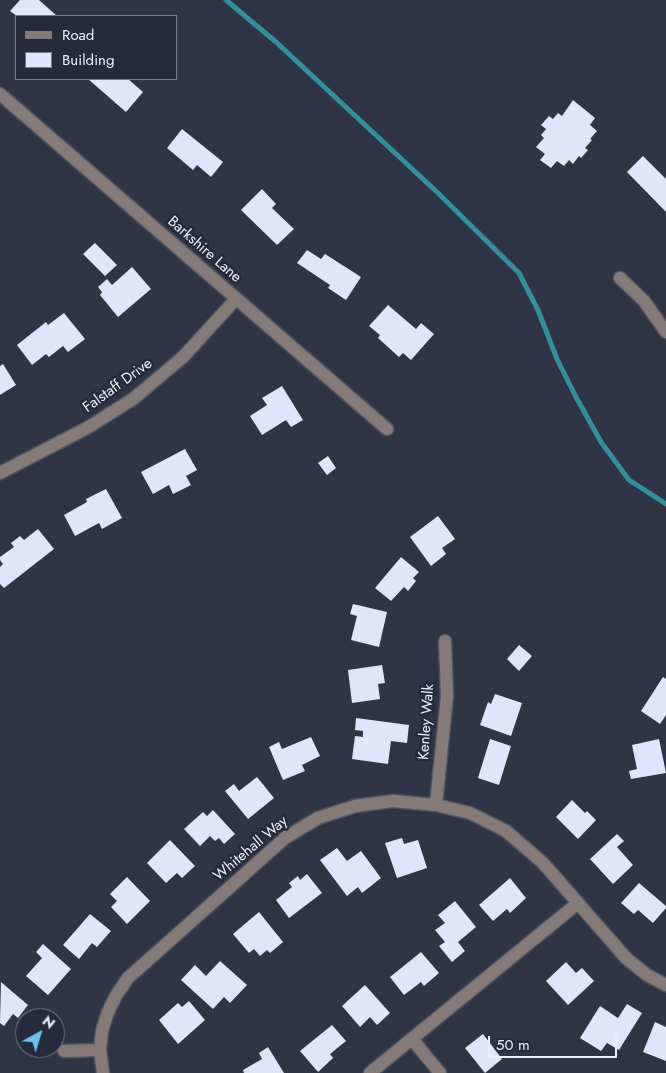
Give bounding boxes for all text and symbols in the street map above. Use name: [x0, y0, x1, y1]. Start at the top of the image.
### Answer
legend: [15, 15, 178, 80]
text: Road: [62, 24, 94, 46]
text: Building: [62, 49, 114, 71]
street label: Barkshire Lane: [163, 213, 245, 287]
street label: Falstaff Drive: [80, 355, 156, 417]
street label: Kenley Walk: [415, 683, 439, 761]
street label: Whitehall Way: [210, 813, 292, 885]
north arrow: [15, 1008, 65, 1058]
text: N: [38, 1011, 59, 1033]
scale bar: [491, 1026, 620, 1058]
text: 50 m: [496, 1034, 530, 1056]

